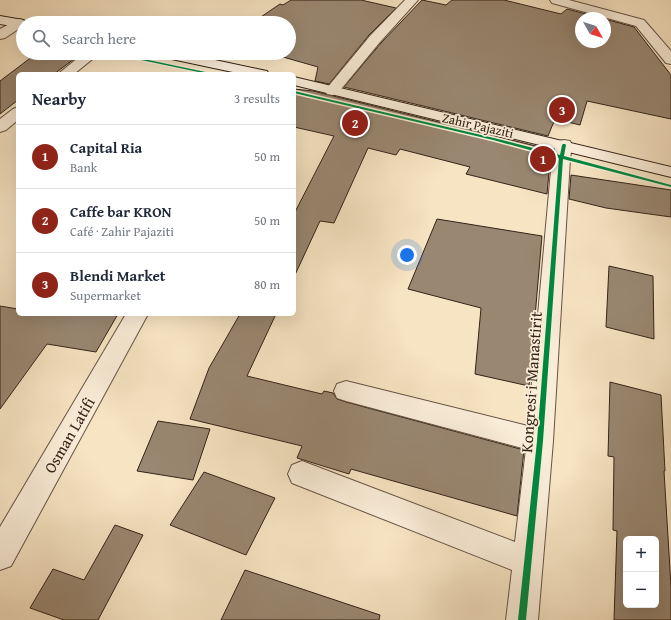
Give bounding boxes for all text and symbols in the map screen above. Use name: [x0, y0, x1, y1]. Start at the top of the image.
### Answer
north arrow: [575, 12, 611, 48]
search box: [16, 16, 296, 60]
icon: search: [30, 27, 52, 49]
text: Search here: [62, 28, 136, 49]
text: Nearby: [32, 86, 86, 111]
text: 3 results: [234, 89, 280, 108]
pin: 3: [549, 95, 575, 125]
pin: 2: [342, 108, 368, 138]
street label: Zahir Pajaziti: [440, 108, 516, 143]
text: Capital Ria: [70, 137, 142, 158]
pin: 1: [530, 144, 556, 174]
text: 1: [42, 147, 48, 166]
text: 50 m: [254, 147, 280, 166]
text: Bank: [70, 158, 97, 177]
text: Caffe bar KRON: [70, 201, 172, 222]
text: 2: [42, 211, 48, 230]
text: 50 m: [254, 211, 280, 230]
text: Café · Zahir Pajaziti: [70, 222, 174, 241]
your location: [397, 245, 417, 265]
text: Blendi Market: [70, 265, 165, 286]
text: 3: [42, 275, 48, 294]
text: 80 m: [254, 275, 280, 294]
text: Supermarket: [70, 286, 141, 305]
street label: Kongresi i Manastirit: [514, 310, 548, 453]
street label: Osman Latifi: [38, 392, 101, 478]
map controls: [623, 536, 659, 608]
button: +: [623, 536, 659, 572]
button: −: [623, 572, 659, 608]

